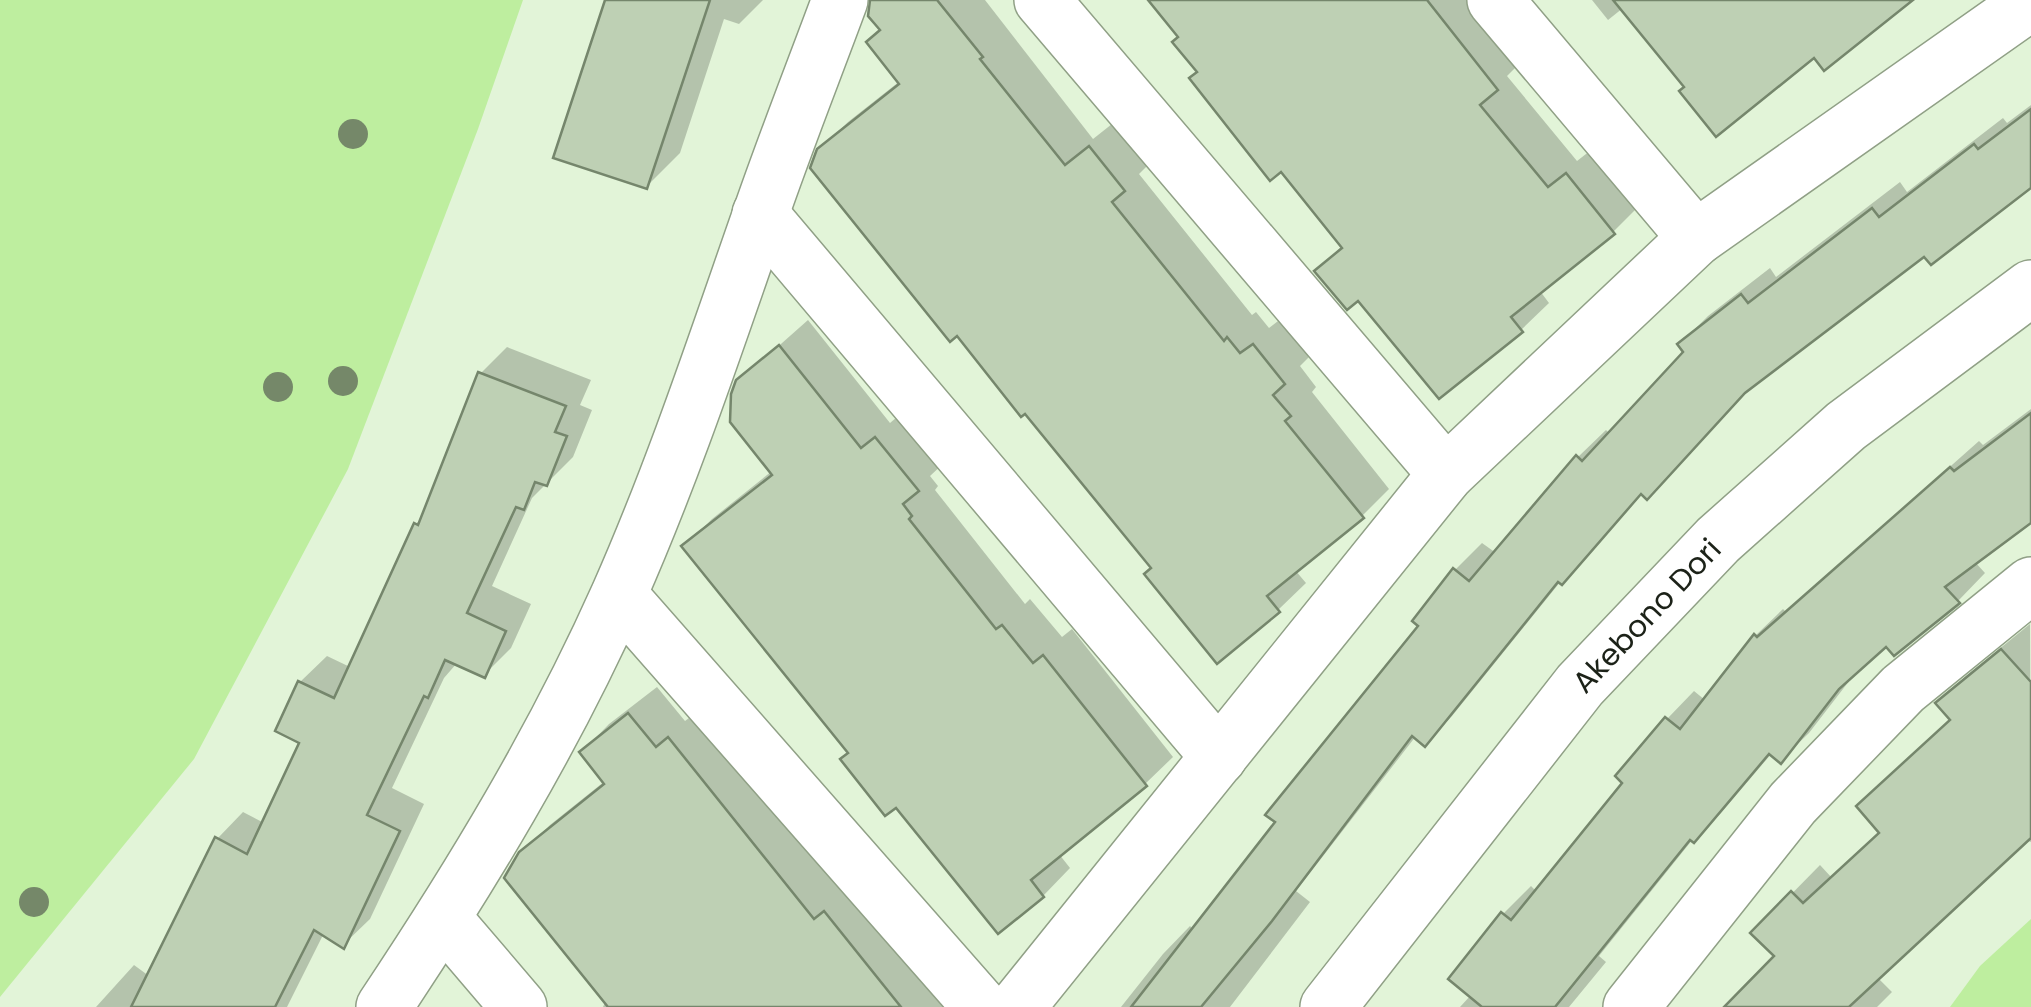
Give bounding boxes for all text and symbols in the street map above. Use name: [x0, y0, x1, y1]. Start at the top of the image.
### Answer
street label: Akebono Dori: [1562, 528, 1731, 702]

